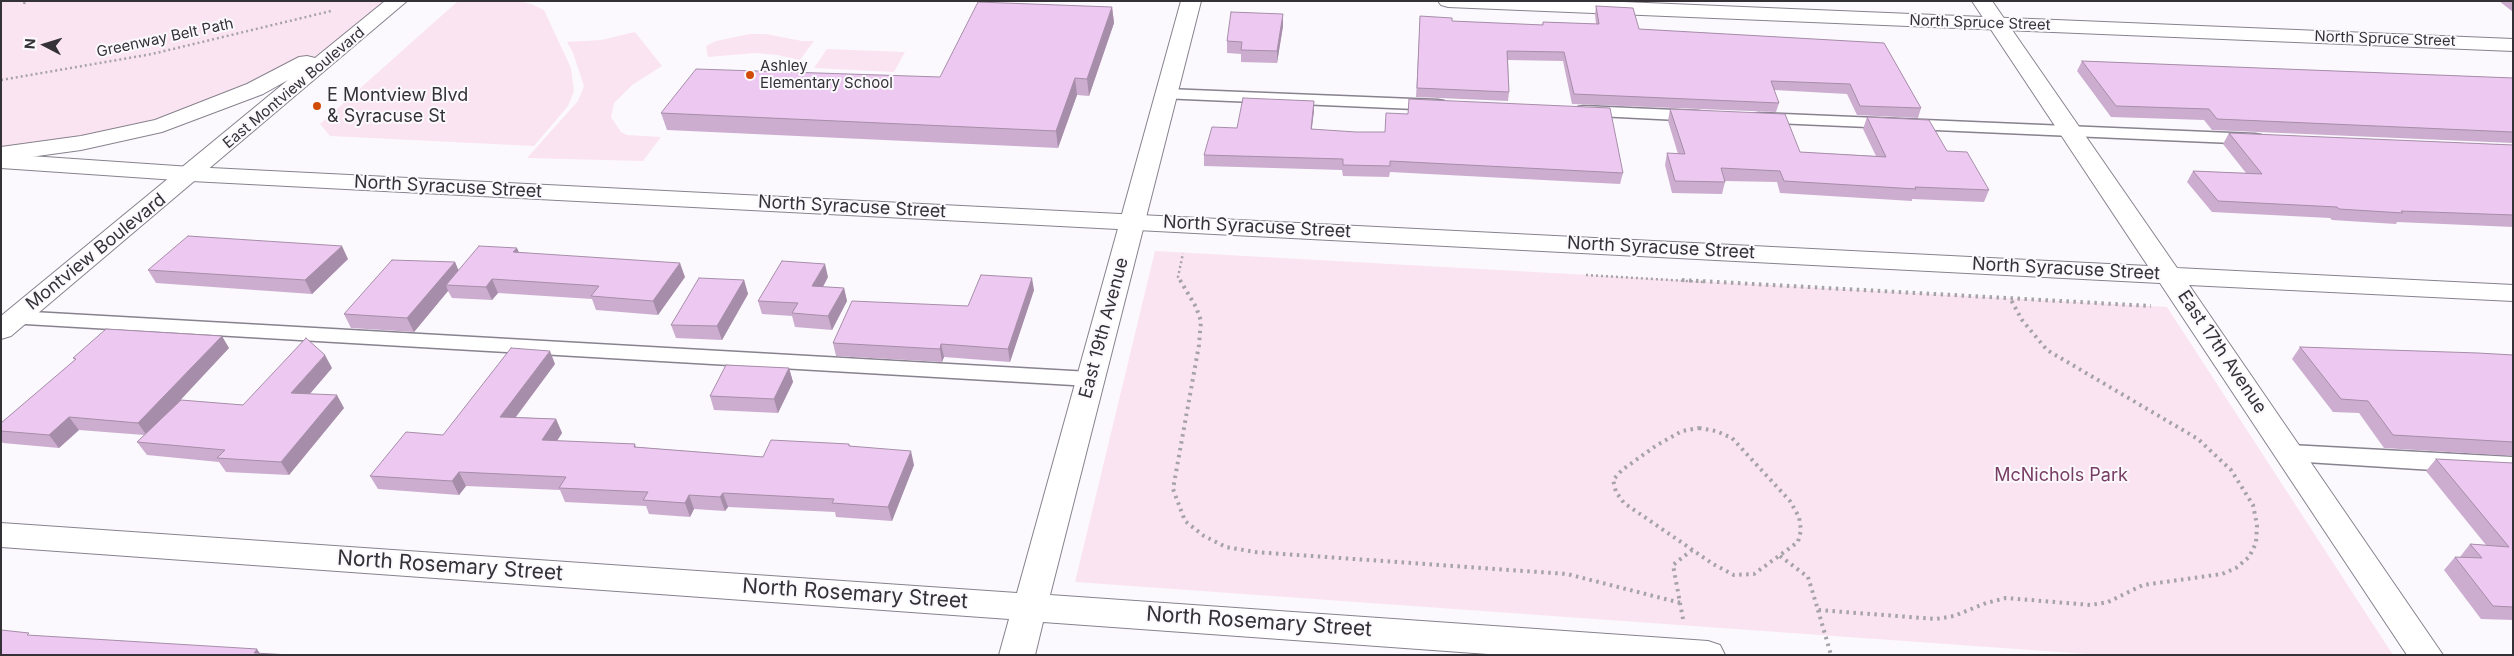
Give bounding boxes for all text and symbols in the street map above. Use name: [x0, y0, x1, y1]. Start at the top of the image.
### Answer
street label: North Spruce Street: [1909, 12, 2051, 34]
street label: Greenway Belt Path: [95, 15, 235, 61]
north arrow: [20, 20, 70, 70]
street label: East Montview Boulevard: [220, 23, 368, 153]
street label: North Spruce Street: [2314, 28, 2456, 50]
text: N: [21, 38, 38, 50]
place label: Ashley Elementary School: [760, 57, 893, 92]
marker: Ashley Elementary School: [744, 69, 756, 81]
place label: E Montview Blvd & Syracuse St: [327, 85, 468, 128]
marker: E Montview Blvd & Syracuse St: [311, 100, 323, 112]
street label: North Syracuse Street: [353, 171, 543, 203]
street label: Montview Boulevard: [22, 189, 170, 315]
street label: North Syracuse Street: [757, 191, 947, 223]
street label: North Syracuse Street: [1162, 211, 1352, 243]
street label: North Syracuse Street: [1566, 232, 1756, 264]
street label: North Syracuse Street: [1971, 253, 2161, 285]
street label: East 19th Avenue: [1075, 255, 1133, 401]
street label: East 17th Avenue: [2173, 286, 2271, 418]
park label: McNichols Park: [1994, 465, 2128, 487]
street label: North Rosemary Street: [336, 546, 564, 586]
street label: North Rosemary Street: [741, 574, 969, 614]
street label: North Rosemary Street: [1145, 602, 1373, 642]

